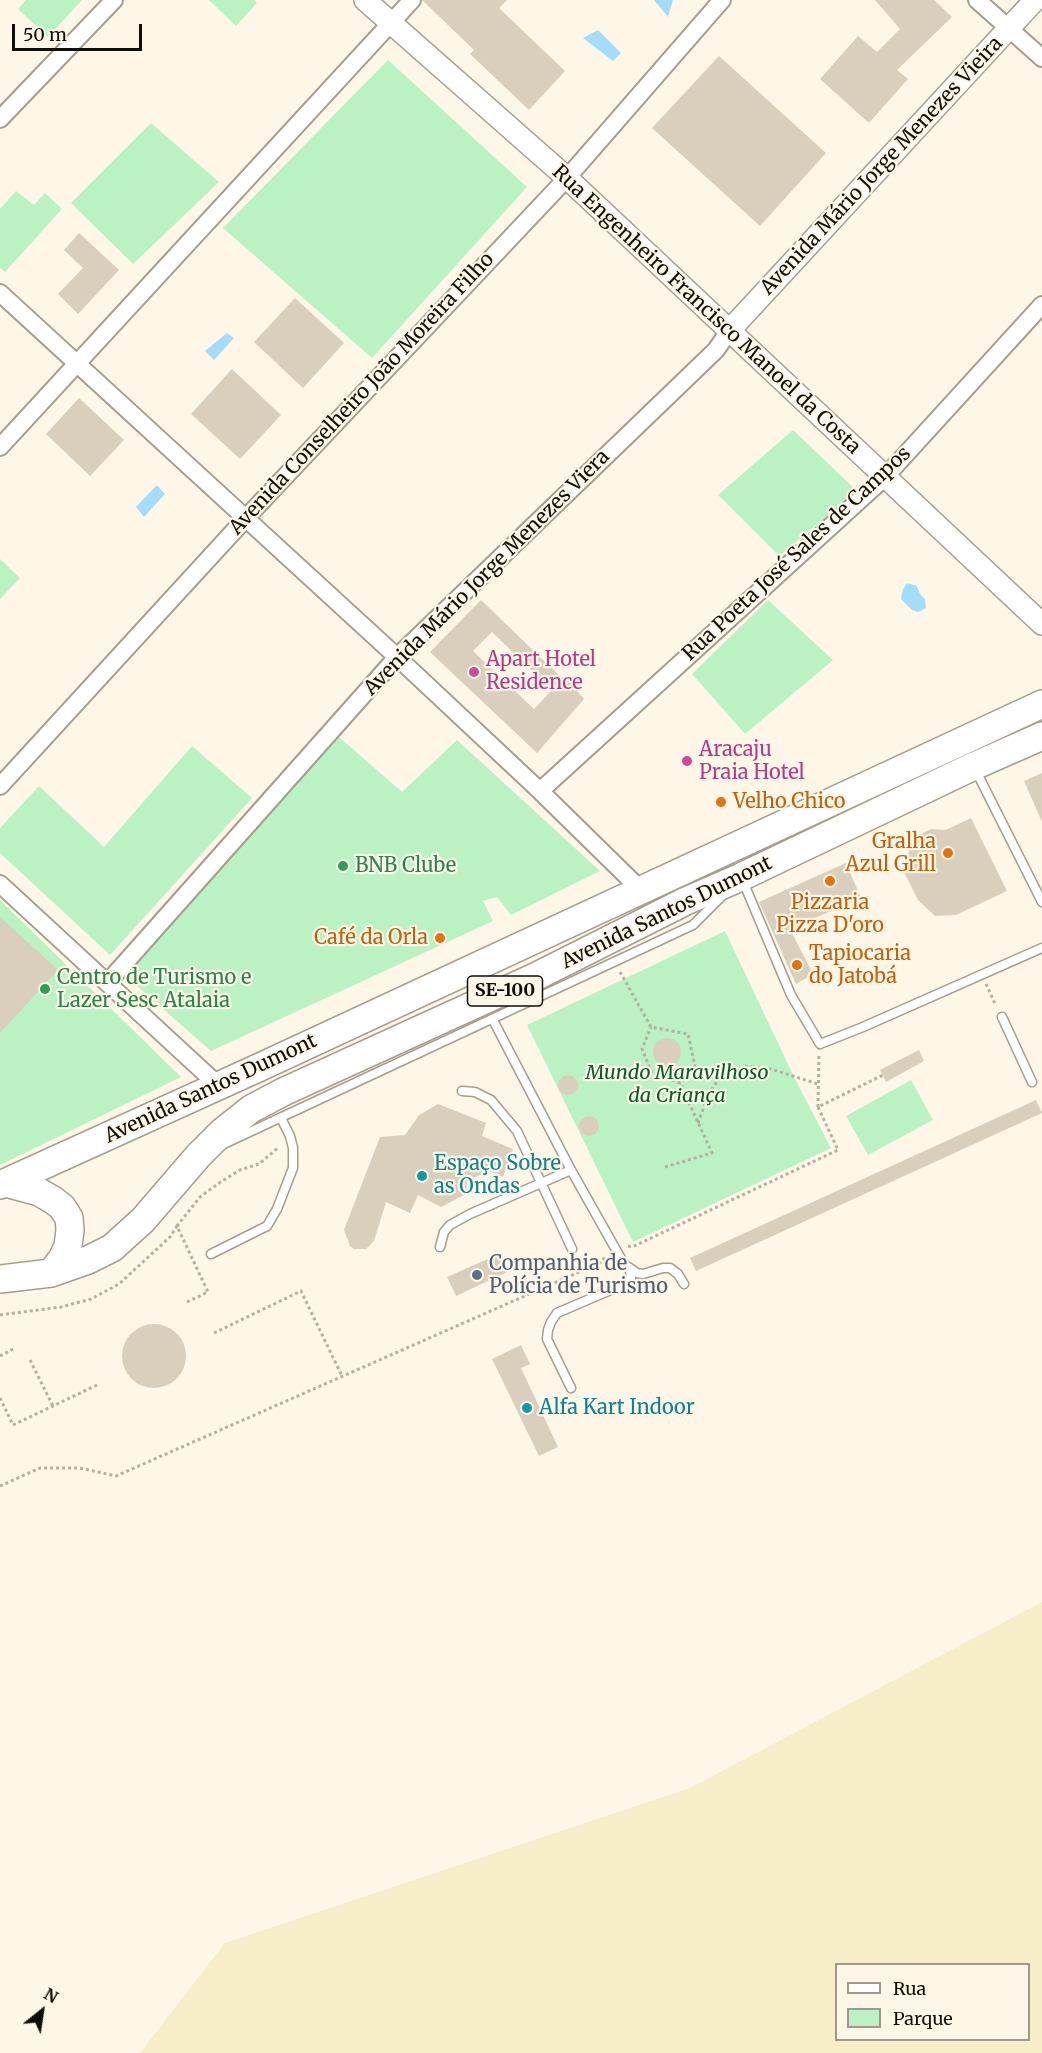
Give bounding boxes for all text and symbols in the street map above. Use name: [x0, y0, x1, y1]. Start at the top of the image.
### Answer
scale bar: [15, 12, 146, 50]
text: 50 m: [23, 23, 67, 46]
street label: Avenida Mário Jorge Menezes Vieira: [756, 32, 1008, 300]
street label: Rua Engenheiro Francisco Manoel da Costa: [547, 160, 865, 460]
street label: Avenida Conselheiro João Moreira Filho: [225, 248, 499, 540]
street label: Rua Poeta José Sales de Campos: [678, 442, 916, 666]
street label: Avenida Mário Jorge Menezes Viera: [359, 445, 615, 701]
place label: Apart Hotel Residence: [486, 648, 596, 695]
marker: Apart Hotel Residence: [467, 665, 481, 679]
place label: Aracaju Praia Hotel: [699, 738, 805, 785]
marker: Aracaju Praia Hotel: [680, 754, 694, 768]
place label: Velho Chico: [733, 790, 845, 814]
marker: Velho Chico: [714, 795, 728, 809]
place label: Gralha Azul Grill: [845, 830, 936, 877]
marker: Gralha Azul Grill: [941, 846, 955, 860]
street label: Avenida Santos Dumont: [558, 852, 776, 974]
place label: BNB Clube: [355, 854, 456, 878]
marker: BNB Clube: [336, 859, 350, 873]
marker: Pizzaria Pizza D'oro: [823, 874, 837, 888]
place label: Pizzaria Pizza D'oro: [776, 891, 884, 938]
place label: Café da Orla: [314, 926, 428, 950]
marker: Café da Orla: [433, 931, 447, 945]
place label: Tapiocaria do Jatobá: [809, 942, 911, 989]
marker: Tapiocaria do Jatobá: [790, 958, 804, 972]
place label: Centro de Turismo e Lazer Sesc Atalaia: [57, 966, 251, 1013]
road number: SE-100: [468, 976, 542, 1006]
marker: Centro de Turismo e Lazer Sesc Atalaia: [38, 982, 52, 996]
street label: Avenida Santos Dumont: [101, 1029, 321, 1149]
park label: Mundo Maravilhoso da Criança: [585, 1061, 769, 1108]
place label: Espaço Sobre as Ondas: [434, 1152, 561, 1199]
marker: Espaço Sobre as Ondas: [415, 1169, 429, 1183]
place label: Companhia de Polícia de Turismo: [489, 1252, 668, 1299]
marker: Companhia de Polícia de Turismo: [470, 1268, 484, 1282]
place label: Alfa Kart Indoor: [539, 1396, 695, 1420]
marker: Alfa Kart Indoor: [520, 1401, 534, 1415]
legend: [835, 1963, 1030, 2041]
text: Rua: [893, 1977, 926, 2000]
north arrow: [12, 1981, 72, 2041]
text: N: [41, 1984, 61, 2007]
text: Parque: [893, 2007, 953, 2030]

